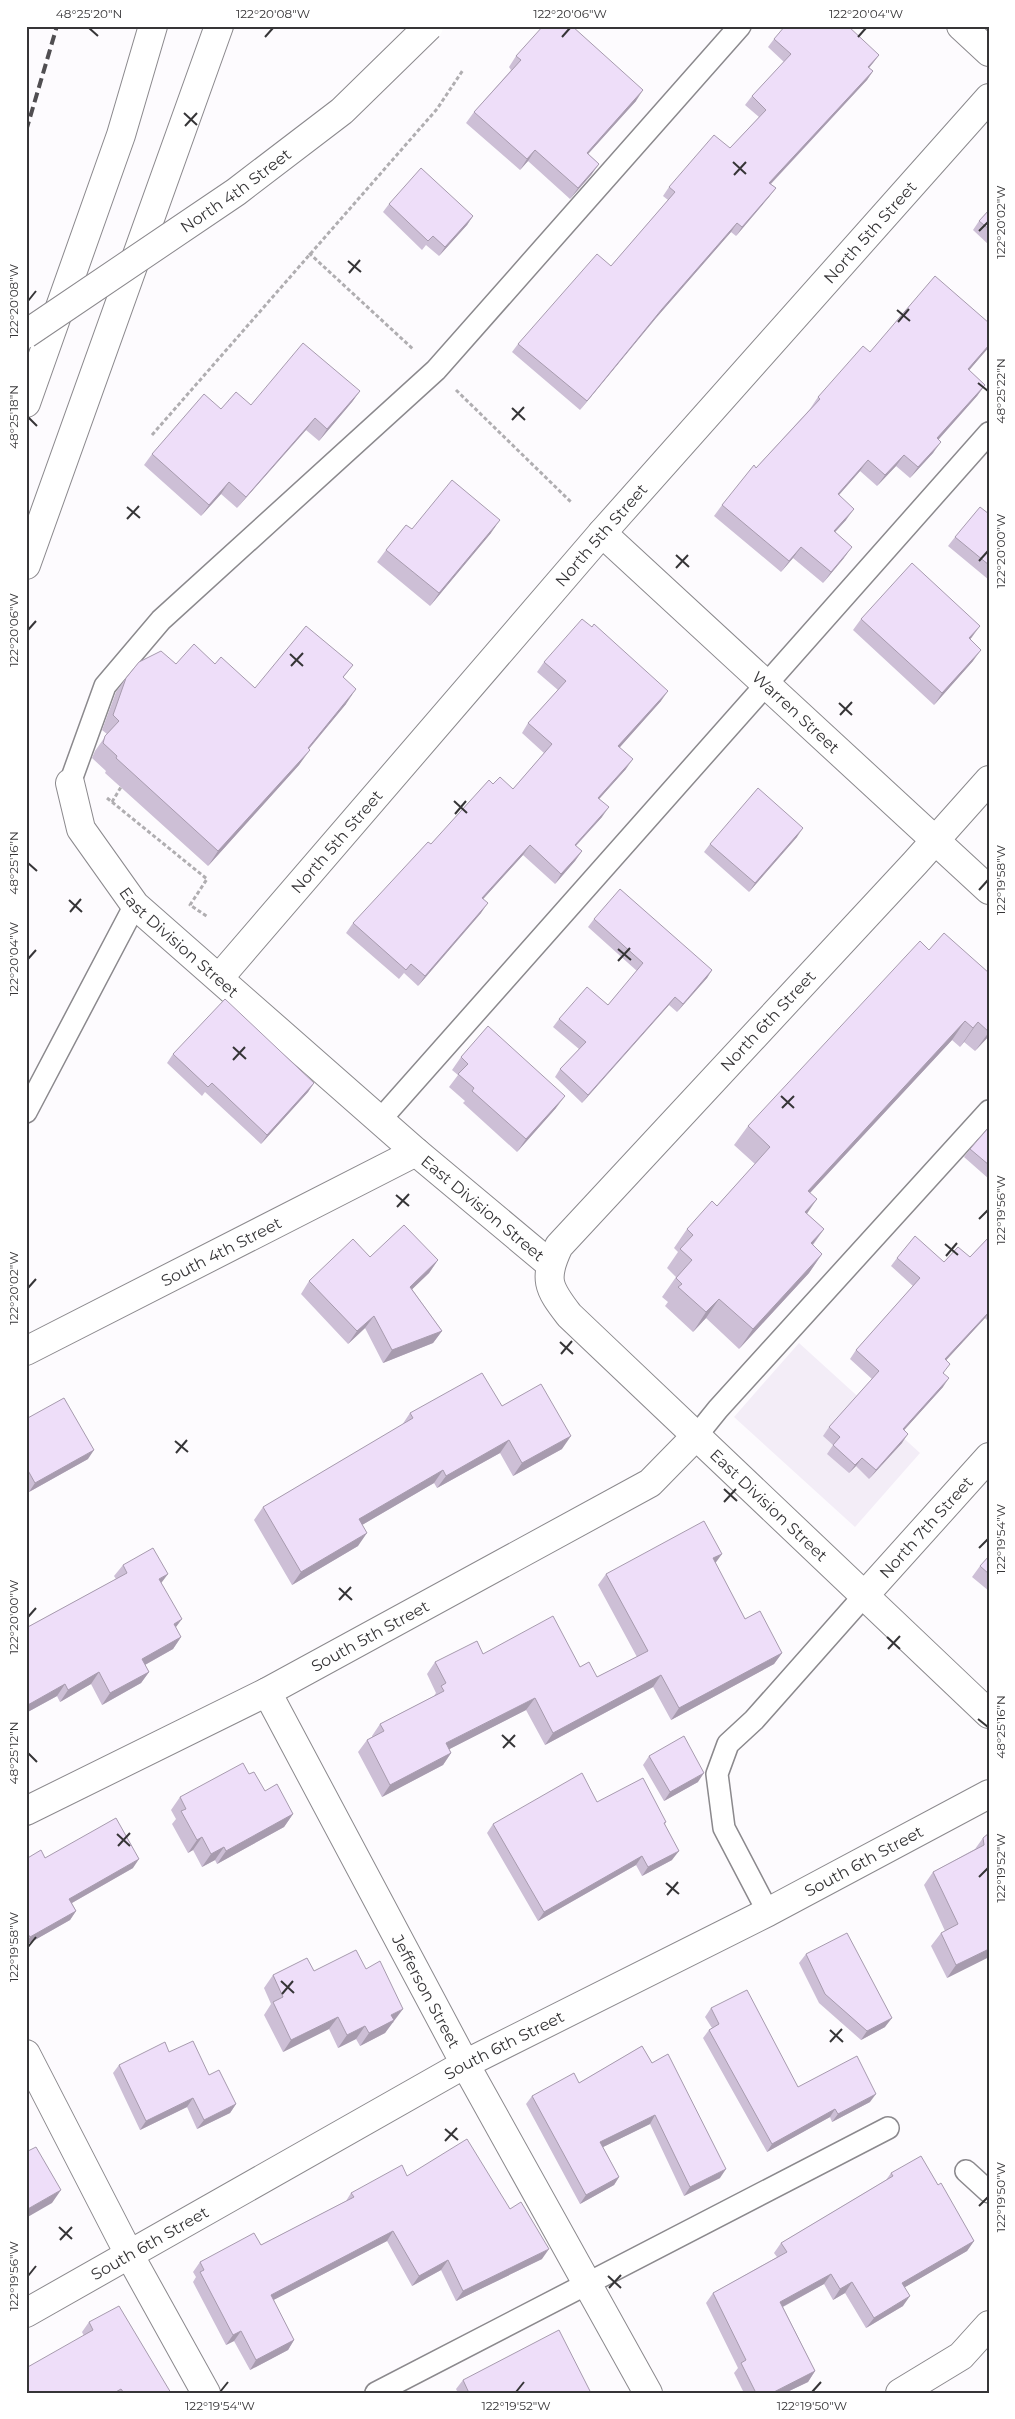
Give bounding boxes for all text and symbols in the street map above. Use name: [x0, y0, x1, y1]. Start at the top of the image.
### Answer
text: 48°25'20"N: [56, 6, 122, 21]
text: 122°20'08"W: [236, 6, 310, 21]
text: 122°20'06"W: [533, 6, 607, 21]
text: 122°20'04"W: [829, 6, 903, 21]
street label: North 4th Street: [177, 144, 295, 236]
street label: North 5th Street: [819, 177, 921, 287]
text: 122°20'02"W: [993, 185, 1008, 259]
text: 122°20'08"W: [6, 264, 21, 338]
text: 48°25'22"N: [993, 358, 1008, 424]
text: 48°25'18"N: [6, 385, 21, 449]
street label: North 5th Street: [551, 479, 651, 590]
text: 122°20'00"W: [993, 514, 1008, 588]
text: 122°20'06"W: [6, 593, 21, 667]
street label: Warren Street: [748, 667, 844, 757]
street label: North 5th Street: [287, 786, 386, 897]
text: 48°25'16"N: [6, 831, 21, 895]
text: 122°19'58"W: [993, 845, 1008, 915]
street label: East Division Street: [116, 883, 243, 1001]
text: 122°20'04"W: [6, 922, 21, 996]
street label: North 6th Street: [716, 966, 820, 1075]
street label: East Division Street: [418, 1151, 549, 1265]
text: 122°19'56"W: [993, 1175, 1008, 1245]
street label: South 4th Street: [158, 1213, 285, 1290]
text: 122°20'02"W: [6, 1251, 21, 1325]
street label: East Division Street: [706, 1445, 832, 1565]
street label: North 7th Street: [875, 1472, 977, 1582]
text: 122°19'54"W: [993, 1504, 1008, 1574]
text: 122°20'00"W: [6, 1580, 21, 1654]
street label: South 5th Street: [308, 1596, 432, 1676]
text: 48°25'16"N: [993, 1695, 1008, 1759]
text: 48°25'12"N: [6, 1721, 21, 1785]
street label: South 6th Street: [801, 1821, 927, 1900]
text: 122°19'52"W: [993, 1833, 1008, 1903]
text: 122°19'58"W: [6, 1912, 21, 1982]
street label: Jefferson Street: [388, 1930, 464, 2052]
street label: South 6th Street: [441, 2006, 567, 2083]
text: 122°19'50"W: [993, 2162, 1008, 2232]
street label: South 6th Street: [87, 2202, 212, 2284]
text: 122°19'56"W: [6, 2241, 21, 2311]
text: 122°19'54"W: [185, 2398, 255, 2413]
text: 122°19'52"W: [481, 2398, 551, 2413]
text: 122°19'50"W: [777, 2398, 847, 2413]

